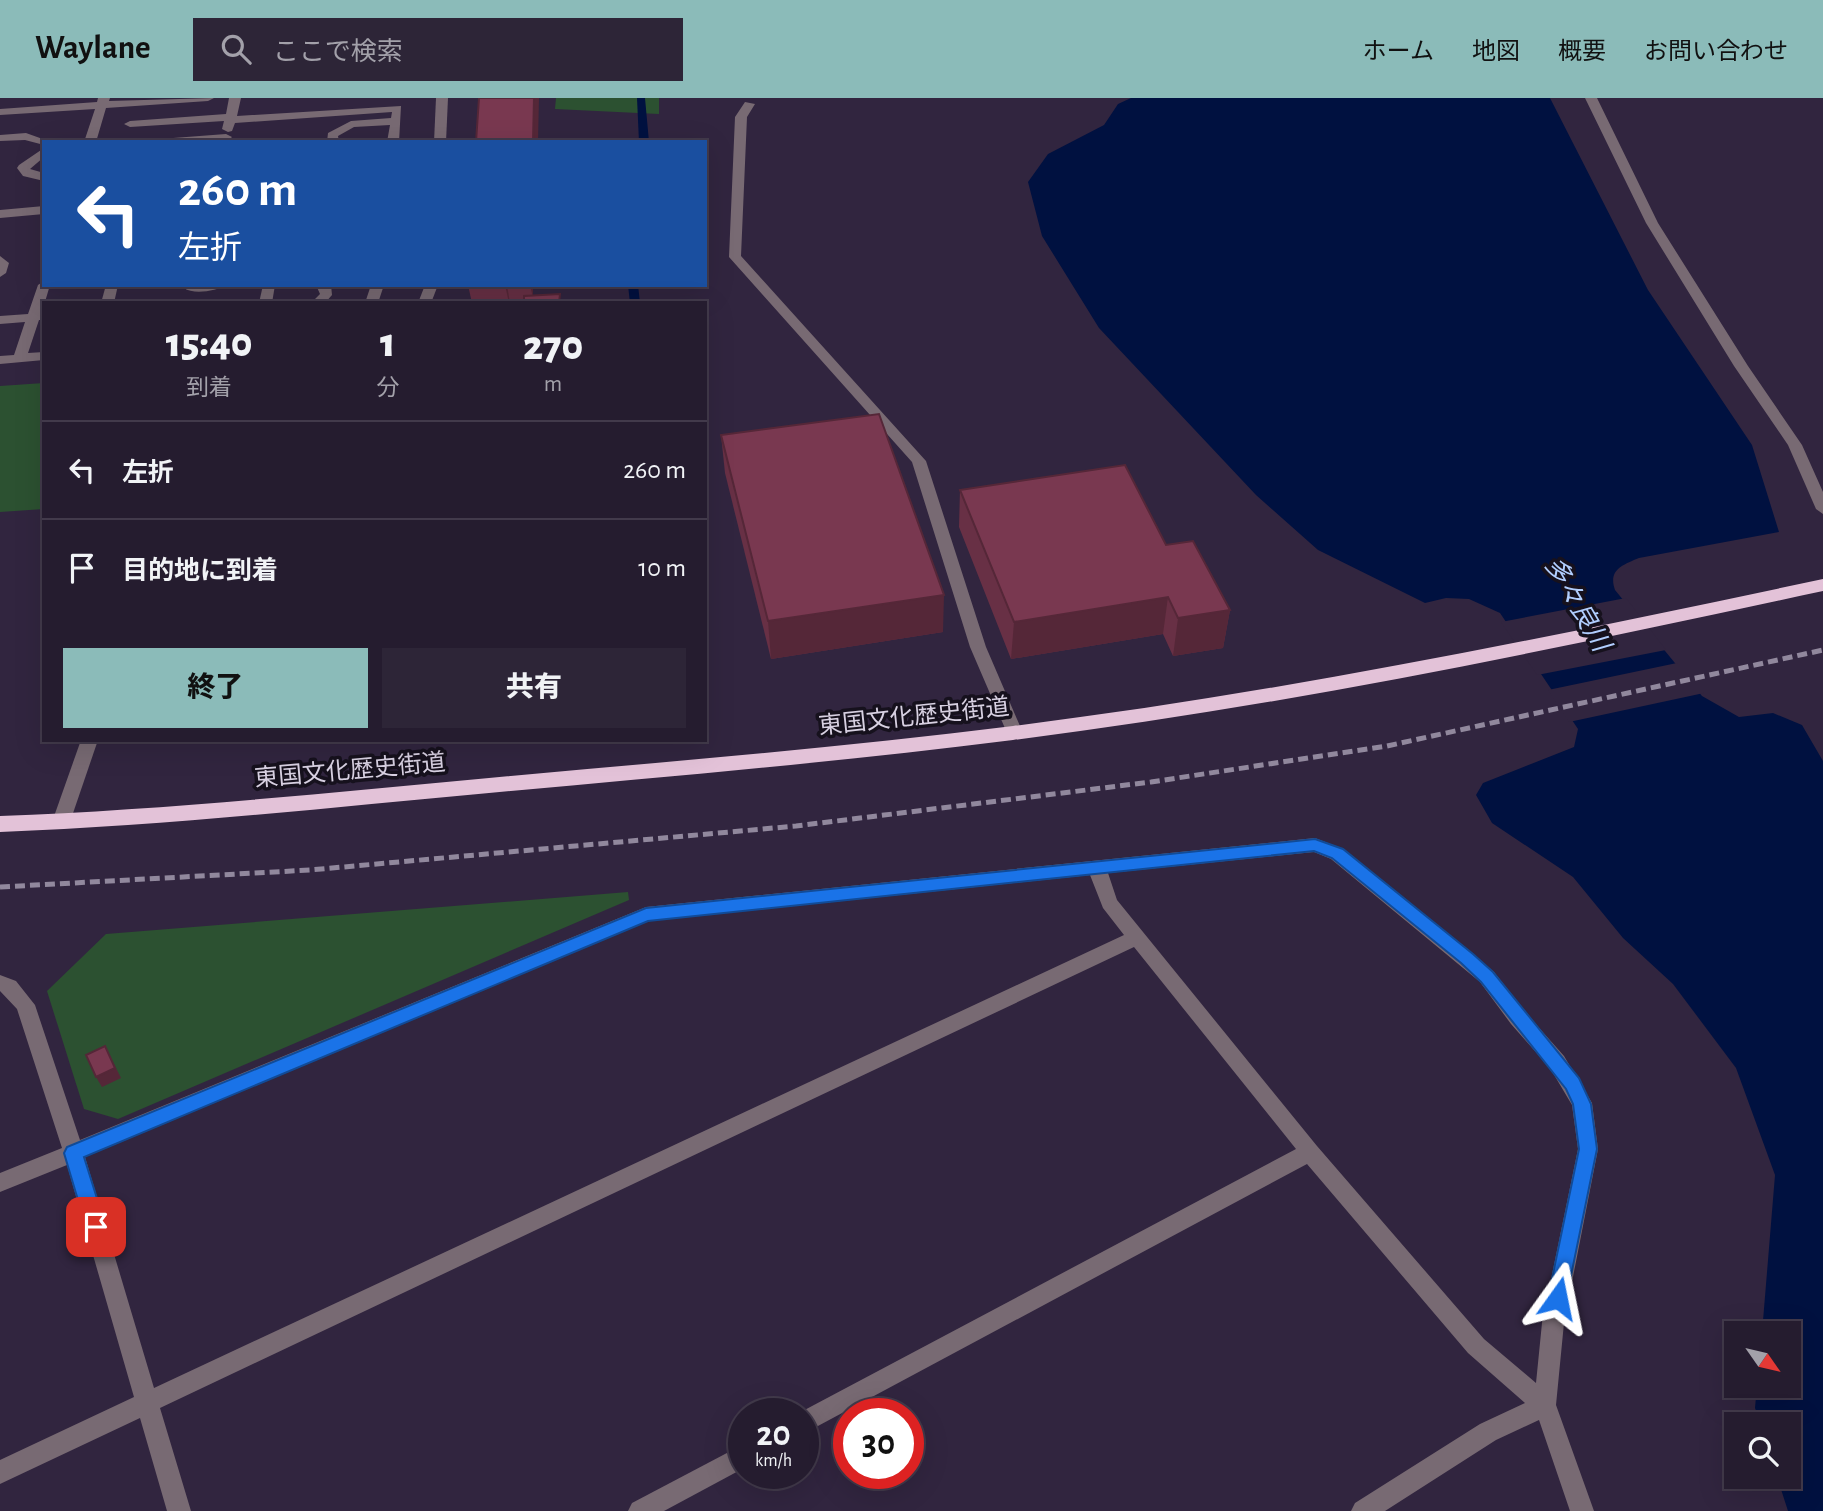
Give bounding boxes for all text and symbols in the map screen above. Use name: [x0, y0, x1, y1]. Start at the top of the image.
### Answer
search box: [193, 18, 683, 81]
icon: search: [217, 30, 255, 68]
text: Waylane: [35, 32, 151, 65]
text: ここで検索: [273, 39, 403, 65]
text: ホーム: [1363, 40, 1434, 64]
text: 地図: [1472, 40, 1520, 64]
text: 概要: [1558, 40, 1606, 64]
text: お問い合わせ: [1644, 40, 1788, 64]
text: 260 m: [178, 166, 297, 215]
icon: left: [63, 168, 154, 259]
text: 左折: [178, 232, 242, 264]
text: 15:40: [166, 322, 252, 364]
text: 1: [380, 322, 395, 364]
text: 270: [523, 325, 583, 367]
text: m: [544, 373, 562, 396]
text: 到着: [186, 377, 232, 400]
text: 分: [376, 377, 399, 400]
icon: left: [63, 451, 101, 489]
text: 260 m: [623, 457, 686, 483]
text: 左折: [122, 460, 174, 486]
icon: arrive: [63, 549, 101, 587]
water label: 多々良川: [1540, 552, 1617, 658]
text: 10 m: [638, 555, 686, 581]
text: 目的地に到着: [122, 558, 278, 584]
button: 終了: [63, 648, 368, 728]
button: 共有: [382, 648, 686, 728]
street label: 東国文化歴史街道: [817, 693, 1011, 739]
street label: 東国文化歴史街道: [253, 749, 447, 791]
pin: [66, 1197, 126, 1257]
icon: arrive: [77, 1208, 115, 1246]
position arrow: [1521, 1261, 1595, 1335]
north arrow: [1724, 1321, 1801, 1398]
map controls: [1724, 1321, 1801, 1489]
speed limit sign: 30: [833, 1398, 924, 1489]
button: search: [1724, 1412, 1801, 1489]
text: 20: [756, 1417, 791, 1452]
text: km/h: [755, 1452, 792, 1470]

